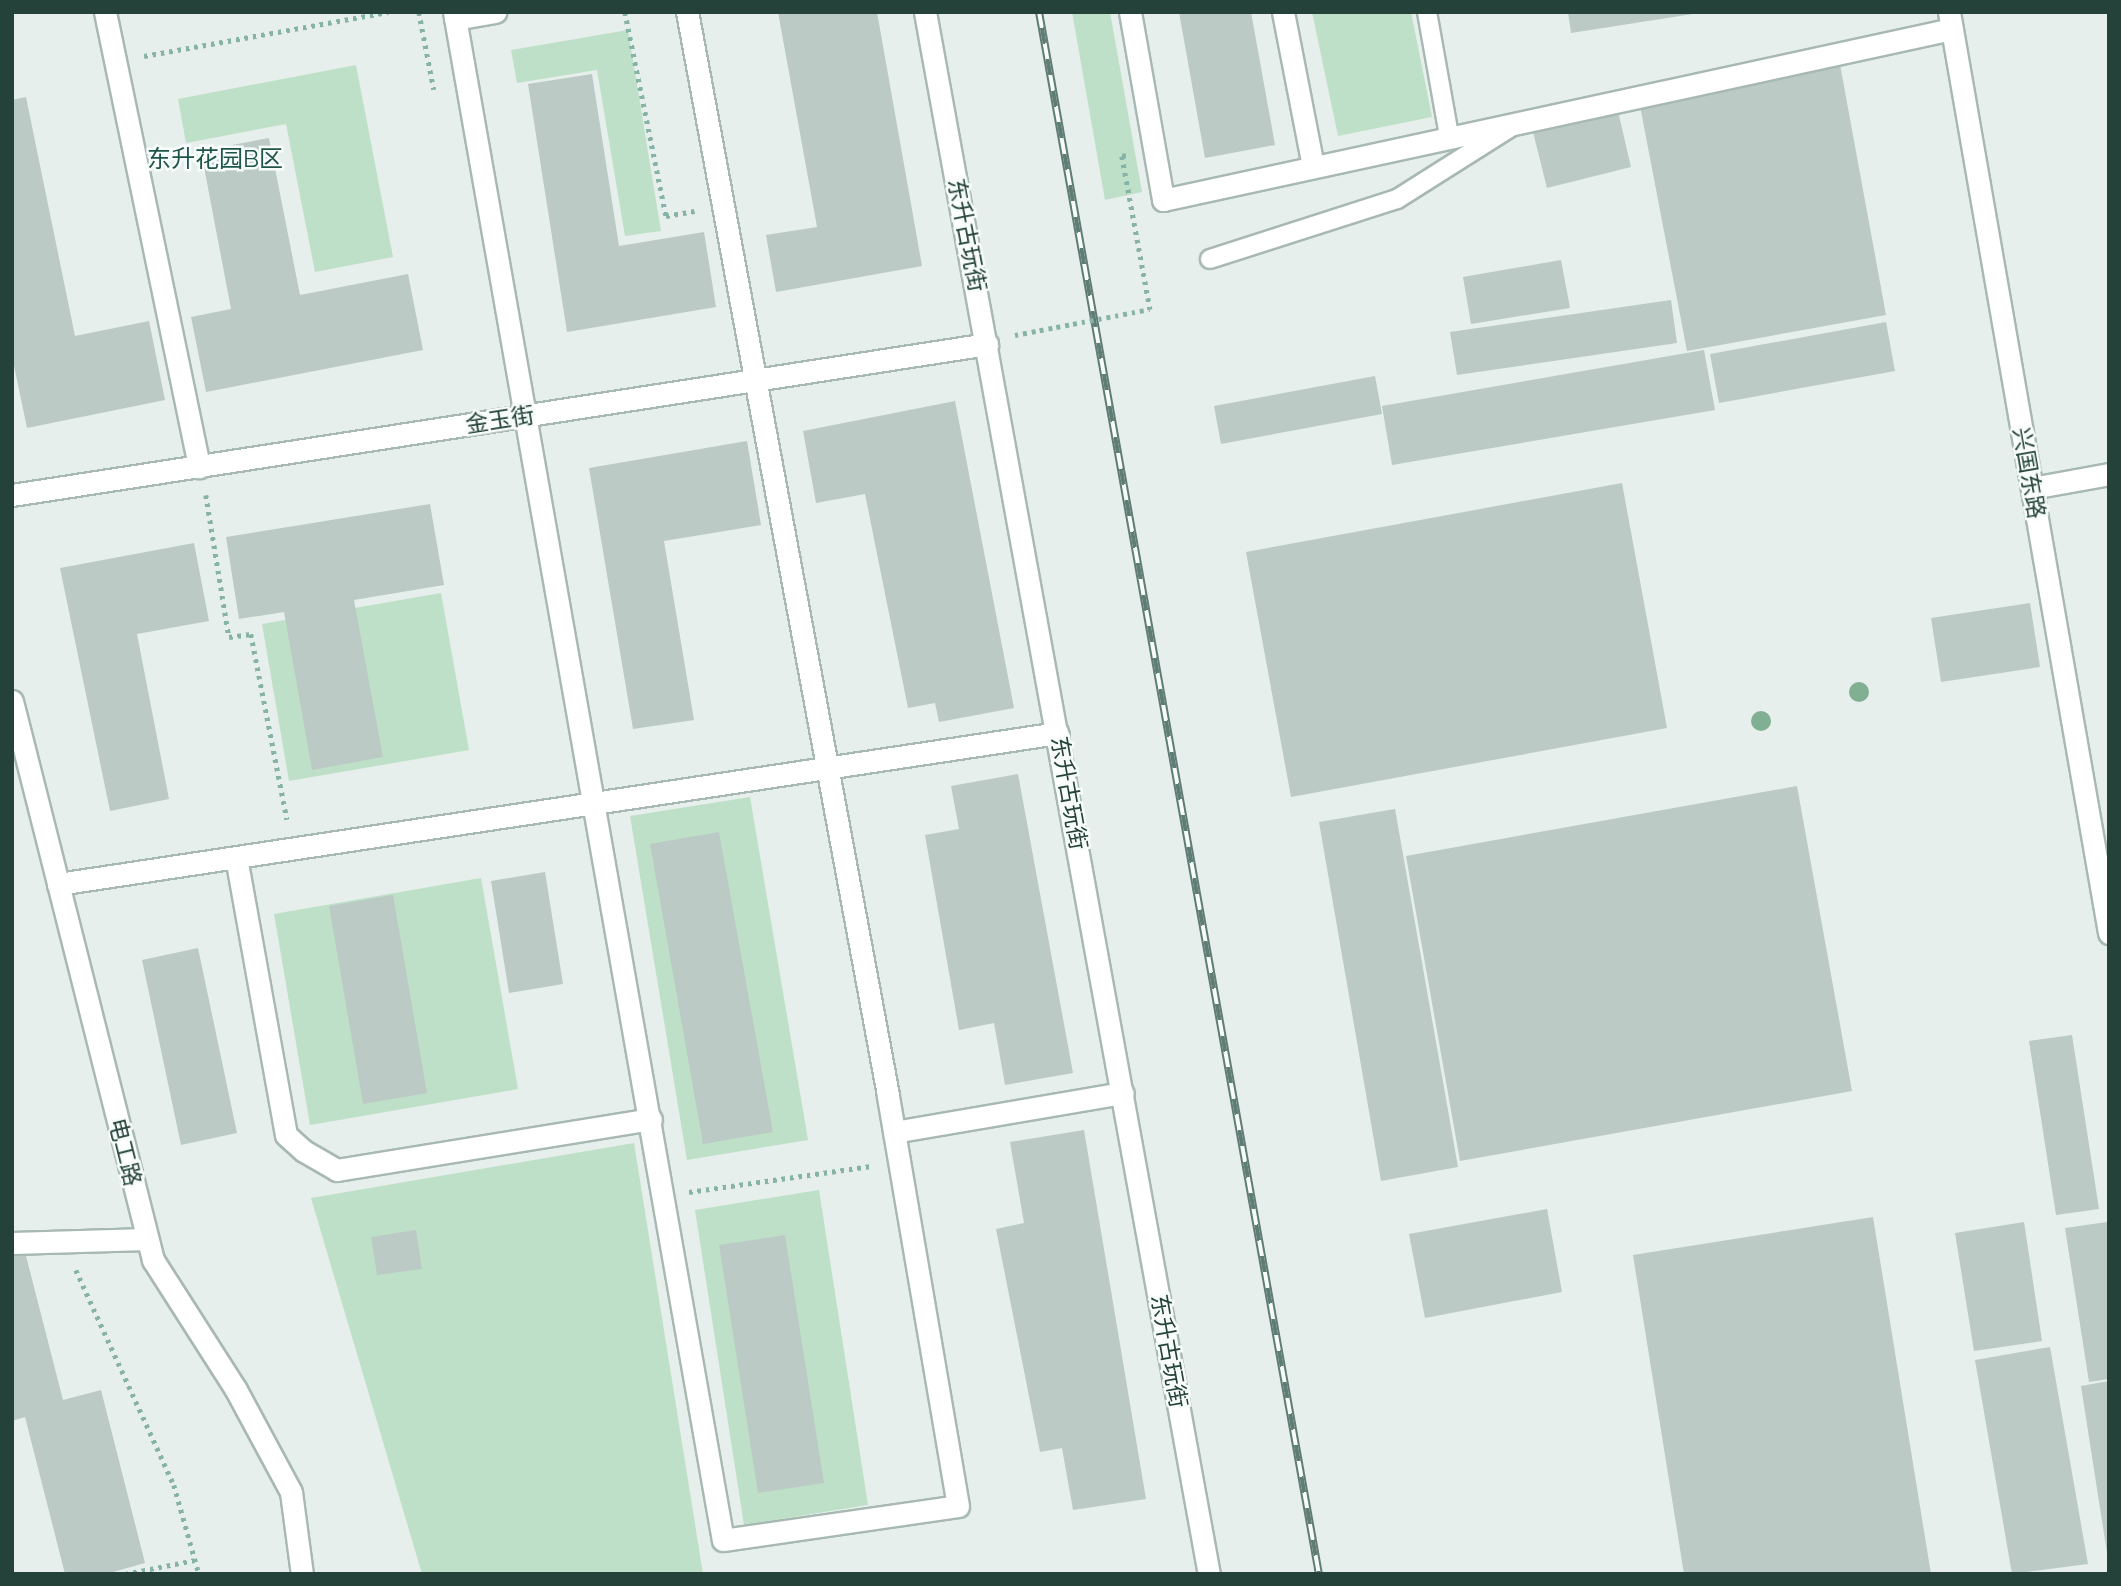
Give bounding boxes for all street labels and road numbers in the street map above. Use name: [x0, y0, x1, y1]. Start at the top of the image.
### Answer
street label: 东升古玩街: [942, 176, 992, 294]
street label: 金玉街: [464, 401, 536, 439]
street label: 兴国东路: [2007, 425, 2051, 521]
street label: 东升古玩街: [1045, 734, 1093, 852]
street label: 电工路: [103, 1115, 147, 1189]
street label: 东升古玩街: [1145, 1292, 1193, 1410]

